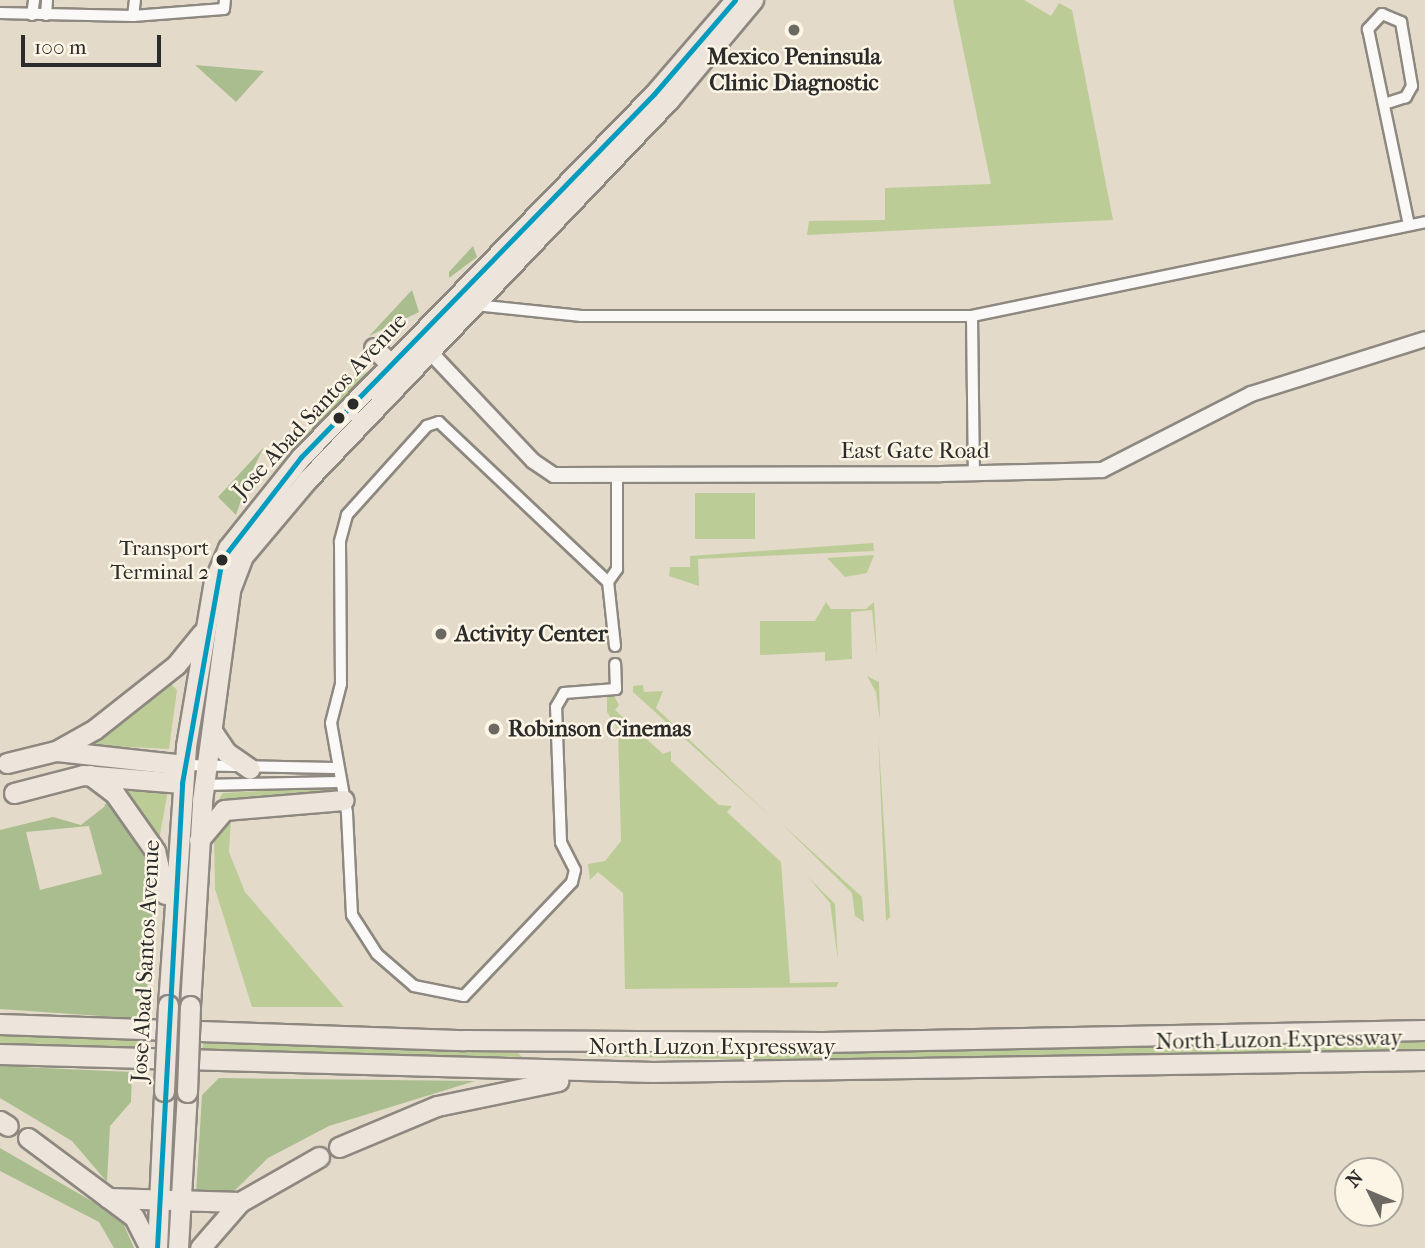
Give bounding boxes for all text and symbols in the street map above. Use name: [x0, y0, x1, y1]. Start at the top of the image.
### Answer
marker: Mexico Peninsula Clinic Diagnostic: [784, 20, 804, 40]
scale bar: [24, 21, 164, 65]
text: 100 m: [34, 35, 87, 59]
place label: Mexico Peninsula Clinic Diagnostic: [707, 43, 881, 97]
street label: Jose Abad Santos Avenue: [227, 308, 413, 504]
unlabelled marker: [346, 397, 360, 411]
unlabelled marker: [332, 411, 346, 425]
street label: East Gate Road: [841, 437, 989, 465]
place label: Transport Terminal 2: [111, 535, 209, 585]
marker: Transport Terminal 2: [215, 553, 229, 567]
place label: Activity Center: [455, 620, 608, 648]
marker: Activity Center: [433, 626, 449, 642]
place label: Robinson Cinemas: [508, 715, 691, 743]
marker: Robinson Cinemas: [486, 721, 502, 737]
street label: Jose Abad Santos Avenue: [126, 839, 166, 1083]
street label: North Luzon Expressway: [1155, 1024, 1403, 1056]
street label: North Luzon Expressway: [588, 1033, 836, 1061]
north arrow: [1334, 1157, 1404, 1227]
text: N: [1342, 1166, 1368, 1192]

